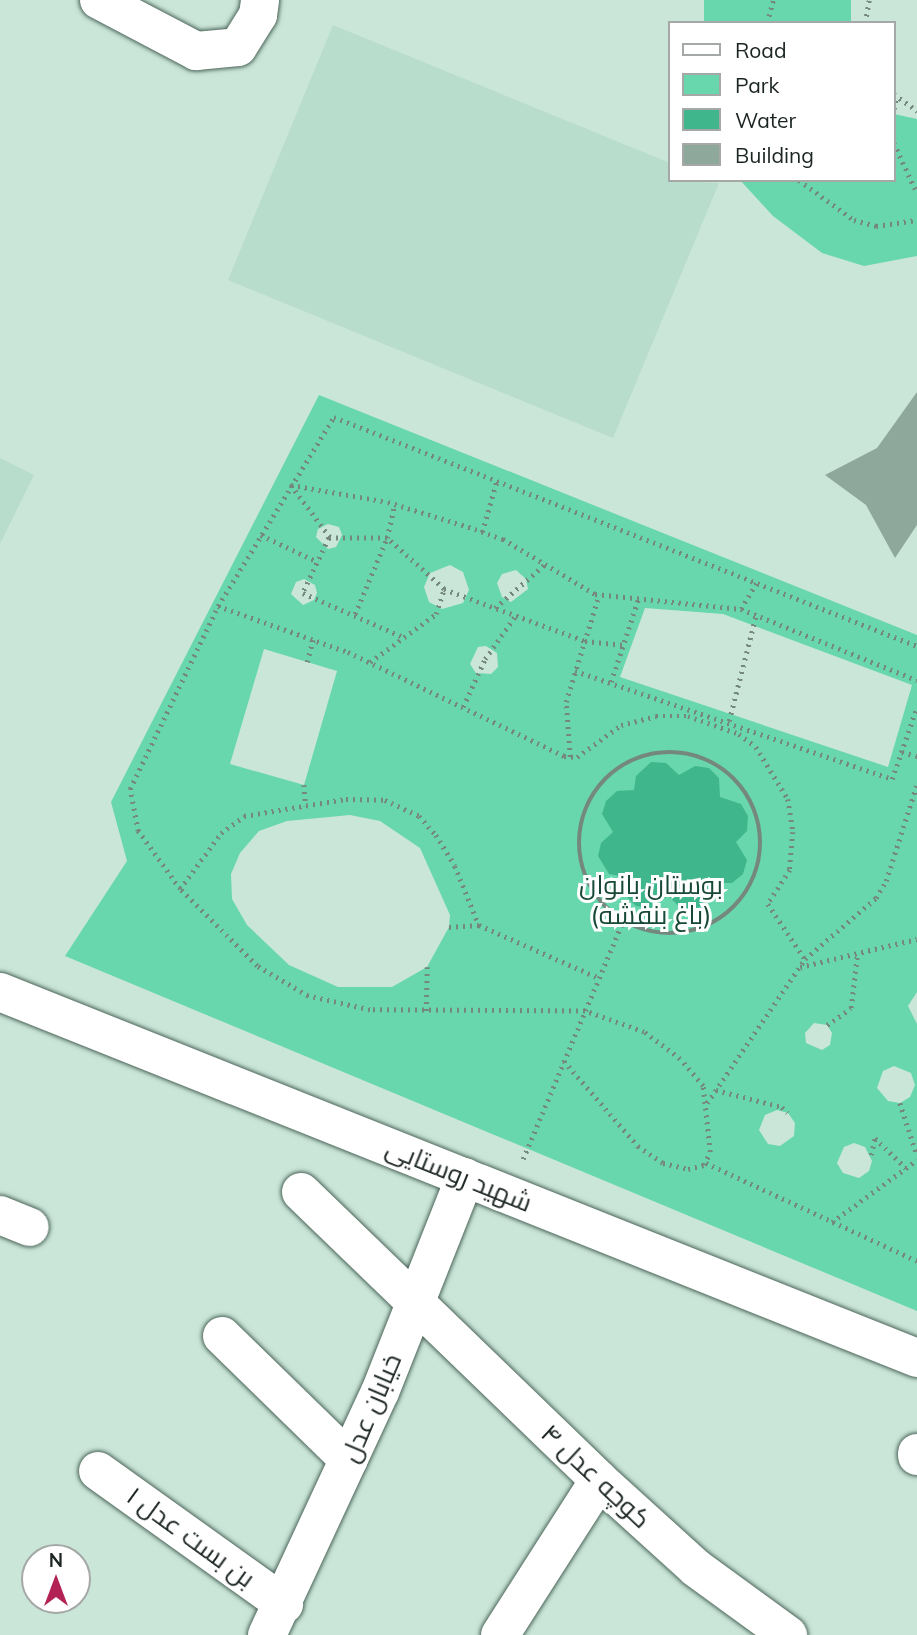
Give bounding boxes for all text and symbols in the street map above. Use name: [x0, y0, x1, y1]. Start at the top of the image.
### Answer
legend: [668, 21, 896, 182]
text: Road: [735, 37, 786, 63]
text: Park: [735, 72, 779, 98]
text: Water: [735, 107, 796, 133]
text: Building: [735, 142, 814, 168]
park label: بوستان بانوان (باغ بنفشه): [579, 869, 723, 931]
street label: شهید روستایی: [381, 1132, 537, 1218]
street label: خیابان عدل: [334, 1349, 408, 1467]
street label: کوچه عدل ۴: [535, 1417, 657, 1535]
street label: بن بست عدل ۱: [121, 1480, 261, 1594]
north arrow: [21, 1544, 91, 1614]
text: N: [49, 1548, 63, 1572]

